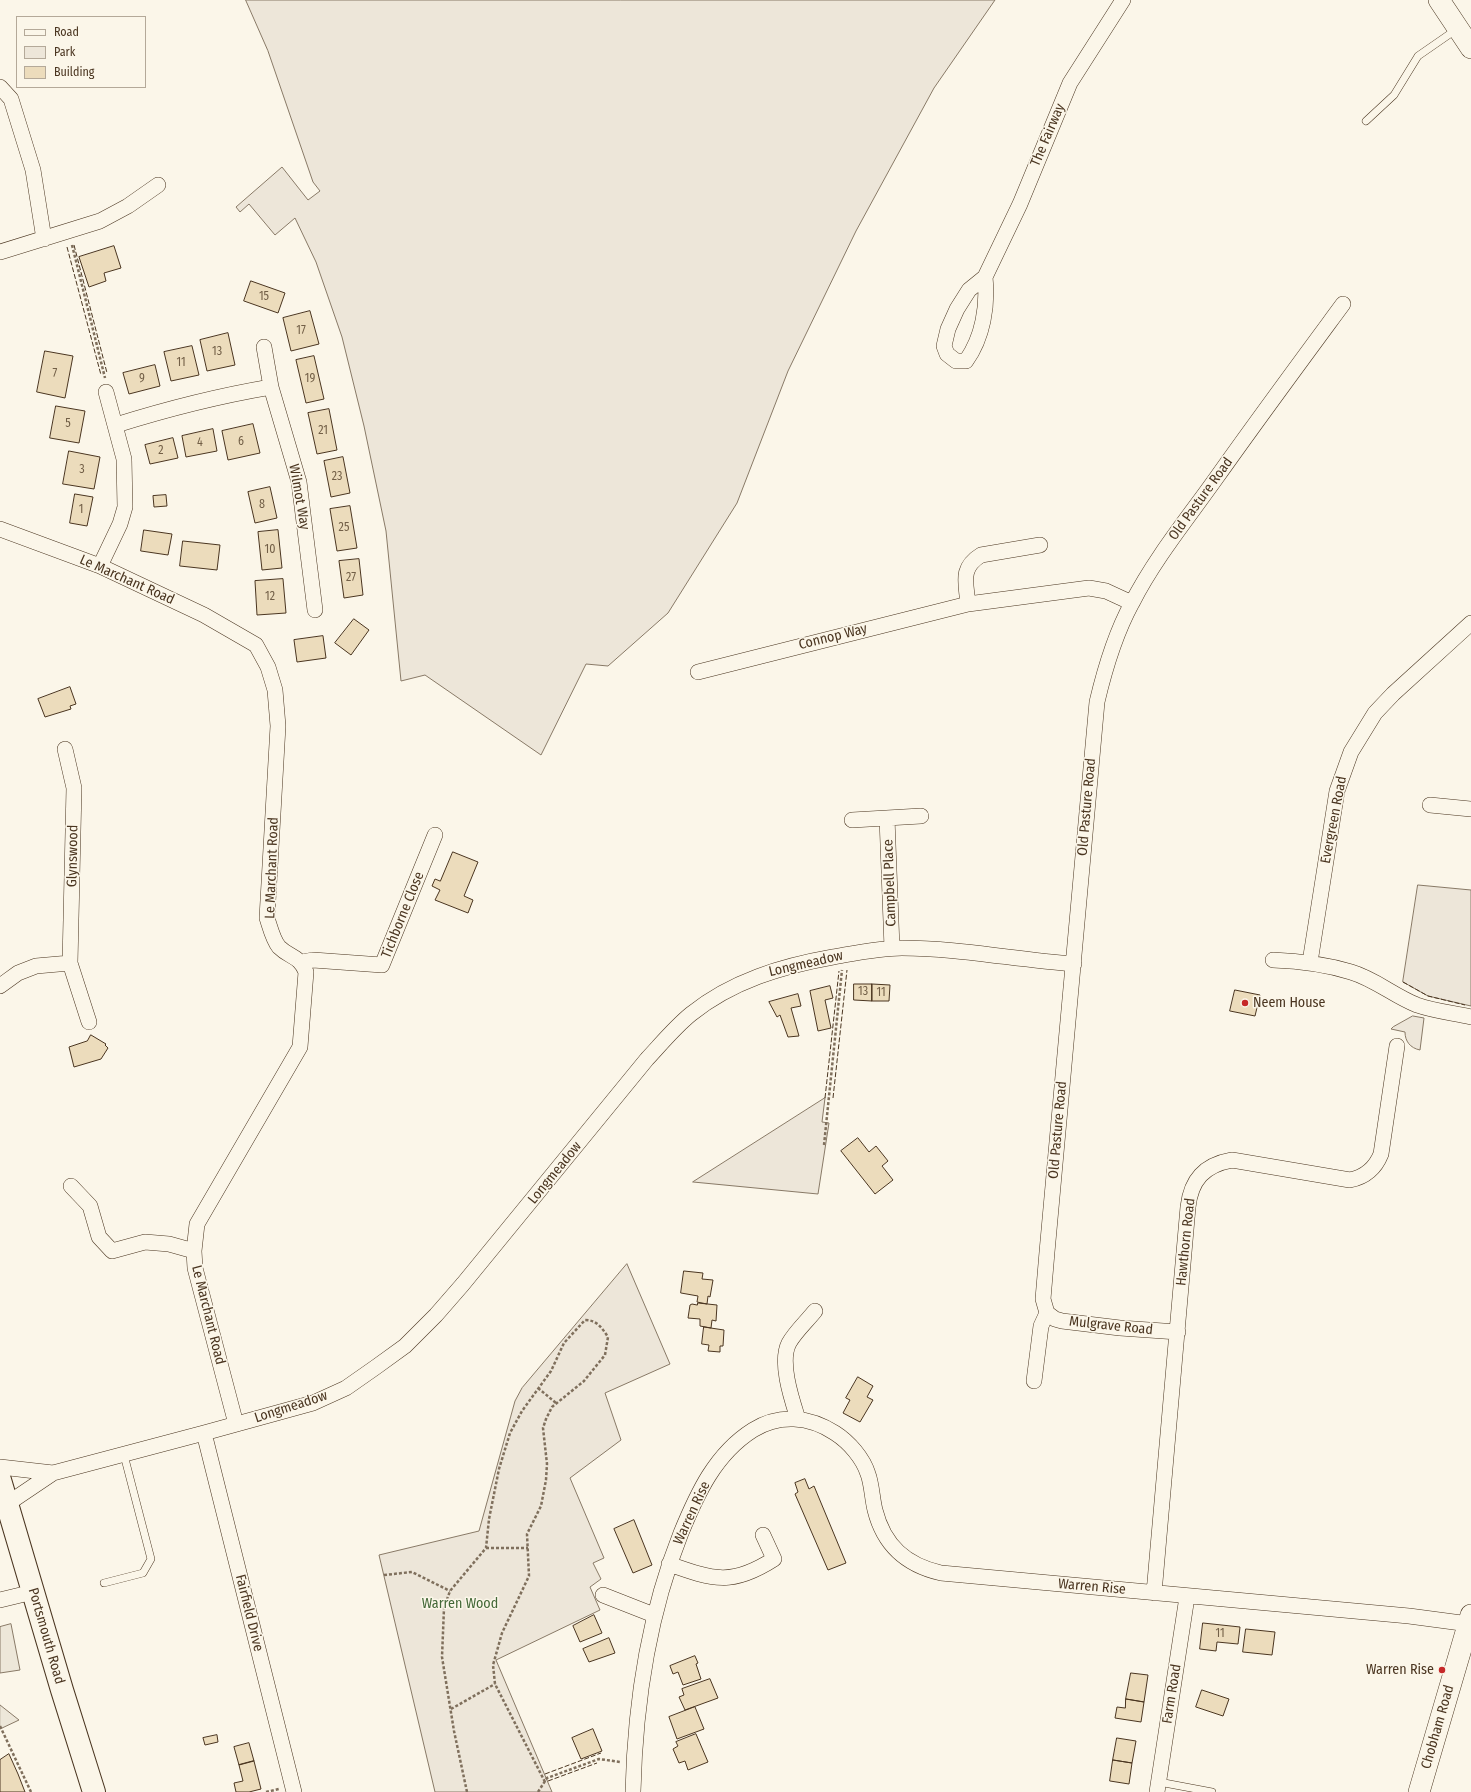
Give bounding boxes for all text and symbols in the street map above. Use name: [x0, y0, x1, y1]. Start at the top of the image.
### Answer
legend: [16, 16, 146, 88]
text: Road: [54, 25, 79, 39]
text: Park: [54, 45, 75, 59]
text: Building: [54, 65, 94, 79]
street label: The Fairway: [1027, 101, 1069, 169]
house number: 15: [259, 290, 269, 304]
house number: 17: [296, 324, 306, 338]
house number: 13: [212, 345, 222, 359]
house number: 11: [176, 356, 186, 370]
house number: 7: [53, 367, 57, 381]
house number: 9: [139, 372, 145, 386]
house number: 19: [305, 372, 315, 386]
house number: 5: [65, 417, 71, 431]
house number: 21: [318, 424, 328, 438]
house number: 6: [238, 435, 244, 449]
house number: 4: [197, 436, 203, 450]
house number: 2: [158, 444, 164, 458]
street label: Old Pasture Road: [1165, 454, 1237, 544]
house number: 3: [79, 463, 85, 477]
street label: Wilmot Way: [285, 463, 313, 531]
house number: 23: [332, 470, 342, 484]
house number: 8: [259, 498, 265, 512]
house number: 1: [79, 503, 83, 517]
house number: 25: [339, 521, 349, 535]
house number: 10: [265, 543, 275, 557]
street label: Le Marchant Road: [77, 552, 177, 608]
house number: 27: [346, 571, 356, 585]
house number: 12: [265, 590, 275, 604]
street label: Connop Way: [797, 620, 869, 654]
street label: Old Pasture Road: [1074, 757, 1100, 857]
street label: Evergreen Road: [1317, 775, 1351, 865]
street label: Le Marchant Road: [262, 817, 282, 919]
street label: Glynswood: [64, 825, 82, 887]
street label: Campbell Place: [880, 839, 900, 927]
street label: Tichborne Close: [378, 869, 428, 961]
street label: Longmeadow: [767, 947, 845, 981]
house number: 13: [858, 985, 868, 999]
house number: 11: [876, 986, 886, 1000]
place label: Neem House: [1253, 995, 1325, 1011]
marker: Neem House: [1240, 998, 1250, 1008]
street label: Old Pasture Road: [1045, 1080, 1071, 1180]
street label: Longmeadow: [525, 1138, 585, 1208]
street label: Hawthorn Road: [1173, 1197, 1199, 1287]
street label: Le Marchant Road: [188, 1264, 228, 1366]
street label: Mulgrave Road: [1068, 1313, 1154, 1339]
street label: Longmeadow: [252, 1387, 330, 1427]
street label: Warren Rise: [670, 1479, 714, 1547]
street label: Fairfield Drive: [231, 1573, 267, 1653]
street label: Warren Rise: [1057, 1576, 1127, 1598]
street label: Portsmouth Road: [24, 1586, 68, 1686]
park label: Warren Wood: [422, 1596, 498, 1612]
house number: 11: [1215, 1627, 1225, 1641]
place label: Warren Rise: [1366, 1662, 1434, 1678]
street label: Farm Road: [1159, 1663, 1185, 1725]
marker: Warren Rise: [1437, 1665, 1447, 1675]
street label: Chobham Road: [1418, 1683, 1458, 1771]

